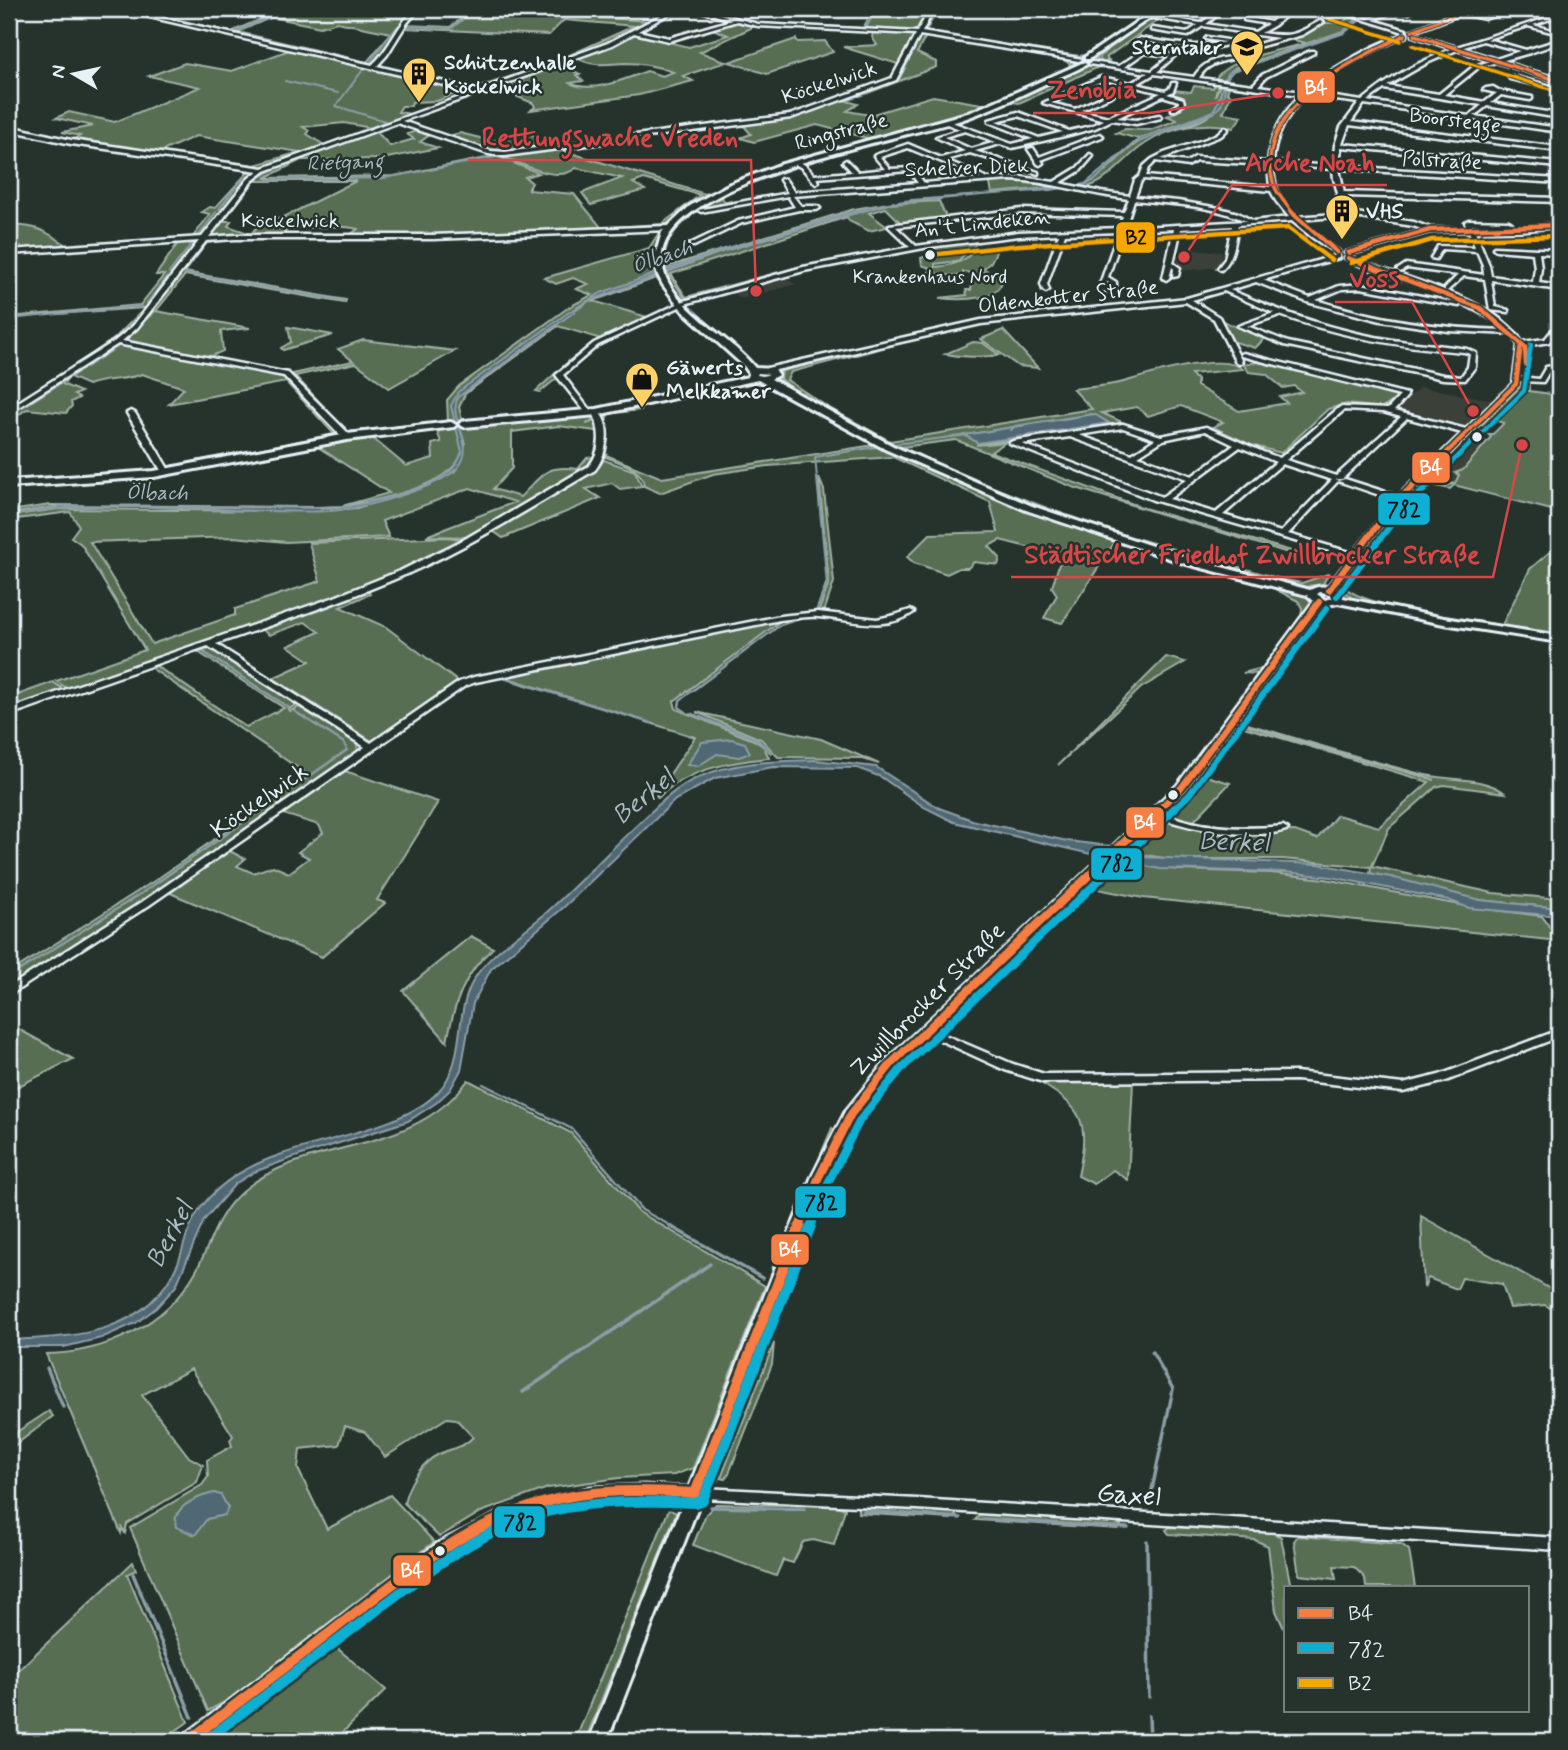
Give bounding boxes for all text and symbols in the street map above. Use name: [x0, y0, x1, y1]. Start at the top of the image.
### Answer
school or university icon: Sterntaler: [1228, 28, 1266, 77]
place label: Sterntaler: [1132, 34, 1222, 62]
north arrow: [38, 38, 108, 108]
place label: Schützenhalle Köckelwick: [444, 49, 576, 101]
street label: Köckelwick: [778, 54, 880, 111]
building icon: Schützenhalle Köckelwick: [400, 55, 438, 104]
text: N: [45, 63, 72, 80]
callout: Zenobia: [1033, 66, 1150, 113]
line badge: B4: [1296, 70, 1336, 104]
text: Zenobia: [1047, 74, 1137, 108]
text: B4: [1304, 76, 1328, 101]
street label: Boorstegge: [1407, 101, 1502, 142]
street label: Ringstraße: [792, 106, 891, 159]
callout: Rettungswache Vreden: [468, 113, 751, 160]
text: Rettungswache Vreden: [482, 122, 738, 159]
callout: Arche Noah: [1232, 138, 1387, 185]
street label: Polstraße: [1401, 145, 1483, 177]
text: Arche Noah: [1245, 147, 1375, 181]
water label: Rietgang: [306, 148, 386, 180]
street label: Schelver Diek: [904, 152, 1030, 184]
building icon: VHS: [1323, 192, 1361, 241]
place label: VHS: [1366, 198, 1403, 226]
street label: An't Lindeken: [913, 203, 1052, 245]
street label: Köckelwick: [241, 207, 339, 235]
line badge: B2: [1115, 221, 1156, 254]
text: B2: [1125, 226, 1147, 251]
water label: Ölbach: [628, 234, 697, 280]
marker: Krankenhaus Nord: [923, 248, 937, 262]
callout: Voss: [1335, 255, 1412, 302]
text: Voss: [1350, 263, 1398, 297]
place label: Krankenhaus Nord: [853, 265, 1007, 290]
street label: Oldenkotter Straße: [977, 274, 1160, 320]
place label: Gäwerts Melkkamer: [666, 354, 772, 406]
shop icon: Gäwerts Melkkamer: [623, 360, 661, 409]
unlabelled marker: [1470, 430, 1484, 444]
line badge: B4: [1411, 451, 1451, 484]
text: B4: [1419, 456, 1443, 481]
water label: Ölbach: [126, 478, 189, 508]
line badge: 782: [1377, 492, 1431, 526]
text: 782: [1387, 498, 1421, 523]
callout: Städtischer Friedhof Zwillbrocker Straße: [1011, 530, 1493, 577]
text: Städtischer Friedhof Zwillbrocker Straße: [1024, 539, 1480, 573]
street label: Köckelwick: [205, 756, 315, 846]
water label: Berkel: [606, 761, 684, 833]
unlabelled marker: [1166, 788, 1180, 802]
line badge: B4: [1125, 806, 1165, 839]
text: B4: [1133, 811, 1157, 836]
water label: Berkel: [1198, 825, 1272, 861]
line badge: 782: [1090, 847, 1143, 881]
text: 782: [1100, 852, 1134, 877]
street label: Zwillbrocker Straße: [844, 916, 1012, 1084]
line badge: 782: [794, 1185, 847, 1219]
text: 782: [804, 1191, 838, 1216]
water label: Berkel: [139, 1194, 203, 1274]
line badge: B4: [770, 1233, 810, 1266]
text: B4: [778, 1238, 802, 1263]
street label: Gaxel: [1095, 1475, 1162, 1516]
line badge: 782: [493, 1505, 546, 1539]
text: 782: [503, 1511, 537, 1536]
unlabelled marker: [433, 1544, 447, 1558]
line badge: B4: [392, 1554, 432, 1587]
text: B4: [400, 1559, 424, 1584]
legend: [1284, 1586, 1530, 1712]
text: B4: [1348, 1600, 1374, 1628]
text: 782: [1348, 1636, 1385, 1664]
text: B2: [1348, 1670, 1372, 1698]

